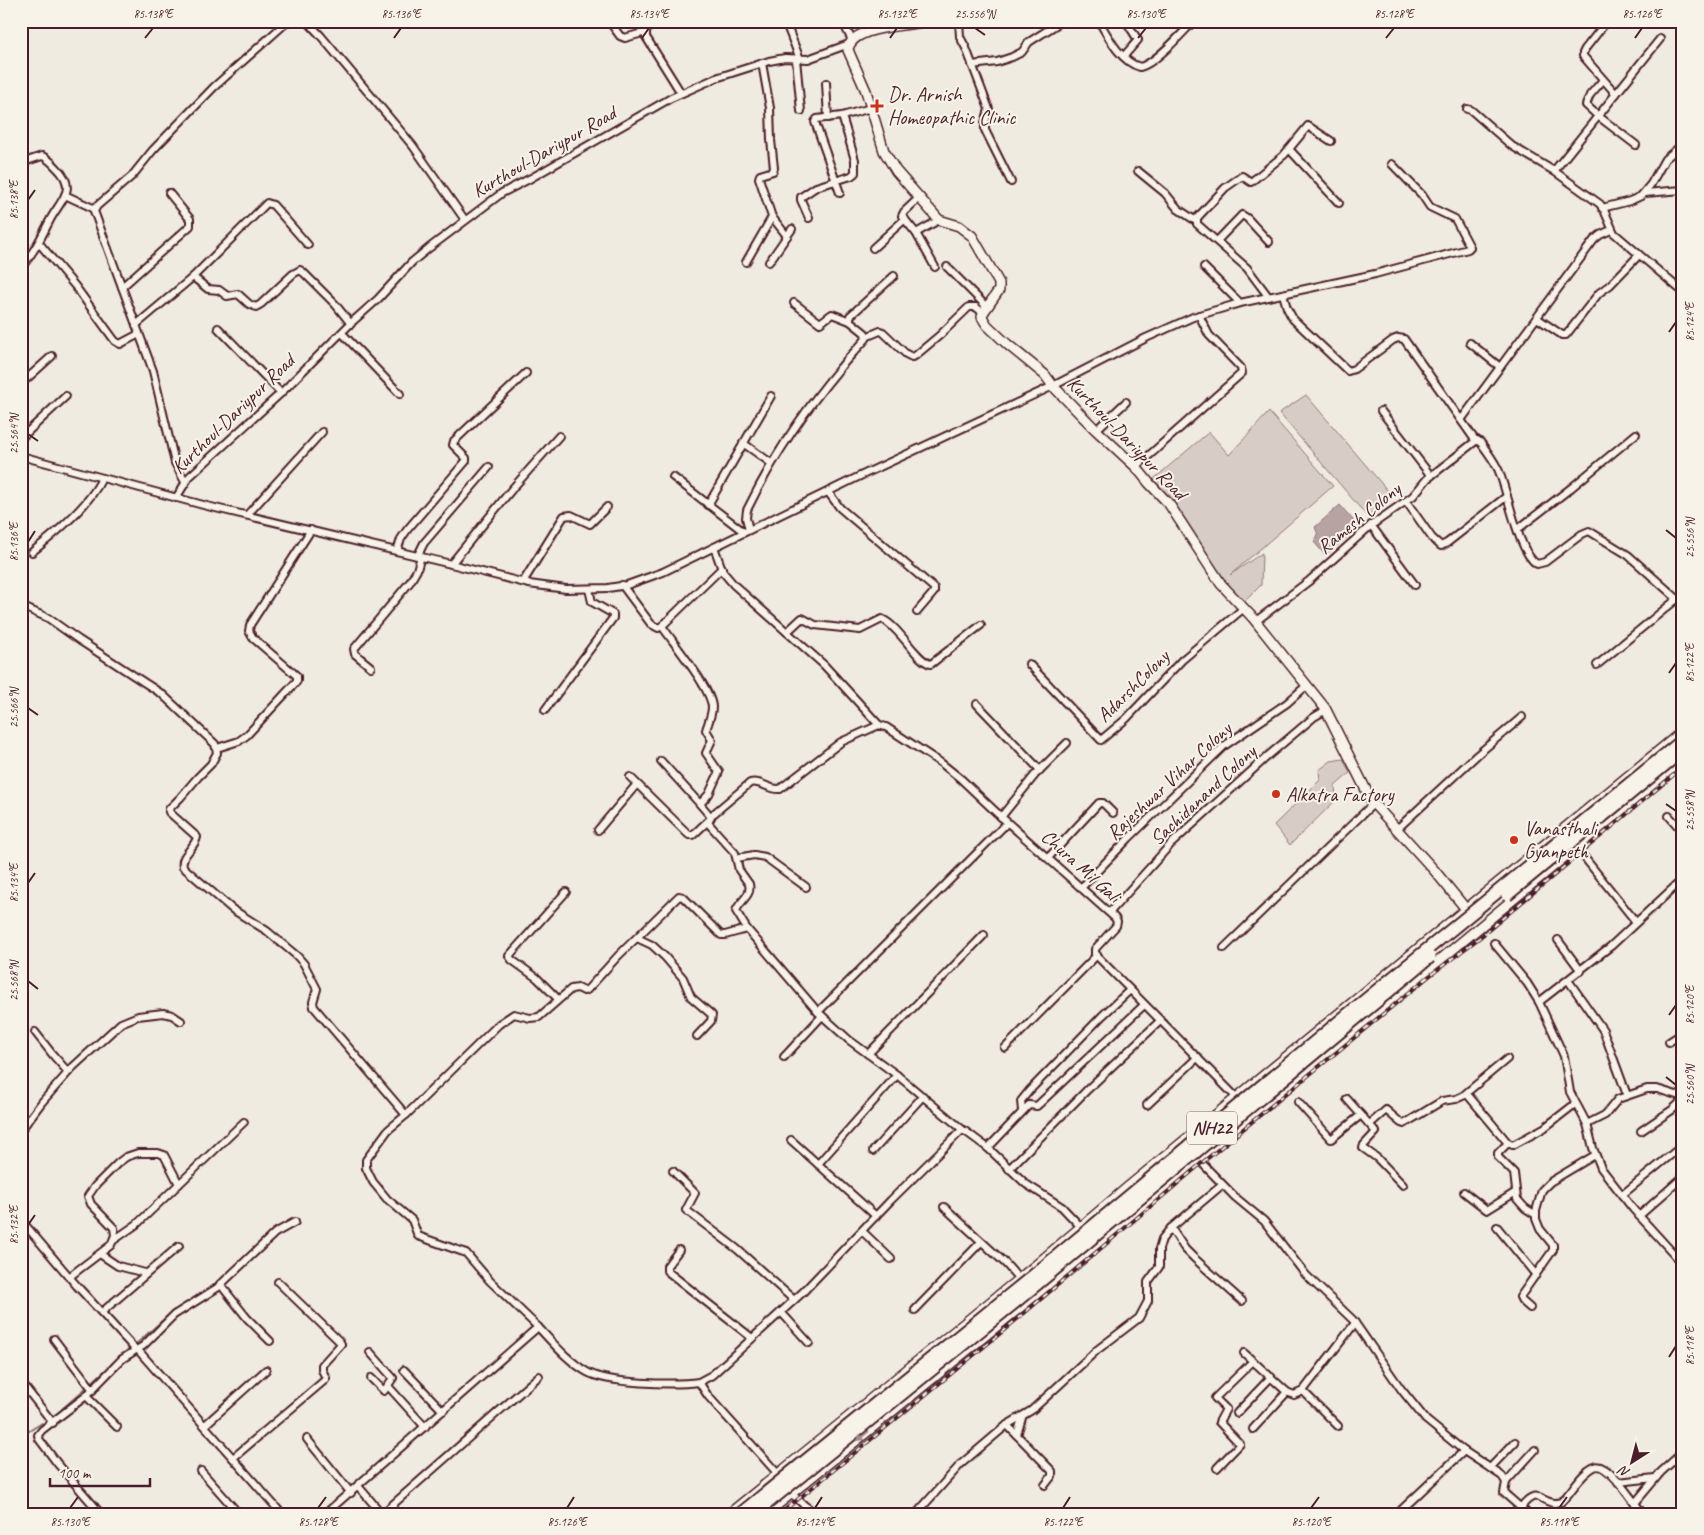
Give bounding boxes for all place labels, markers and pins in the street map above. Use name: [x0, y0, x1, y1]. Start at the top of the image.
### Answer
place label: Dr. Arnish Homeopathic Clinic: [888, 82, 1016, 130]
marker: Dr. Arnish Homeopathic Clinic: [870, 99, 884, 113]
place label: Alkatra Factory: [1286, 782, 1395, 807]
marker: Alkatra Factory: [1270, 788, 1282, 800]
place label: Vanasthali Gyanpeth: [1524, 816, 1599, 864]
marker: Vanasthali Gyanpeth: [1508, 834, 1520, 846]

